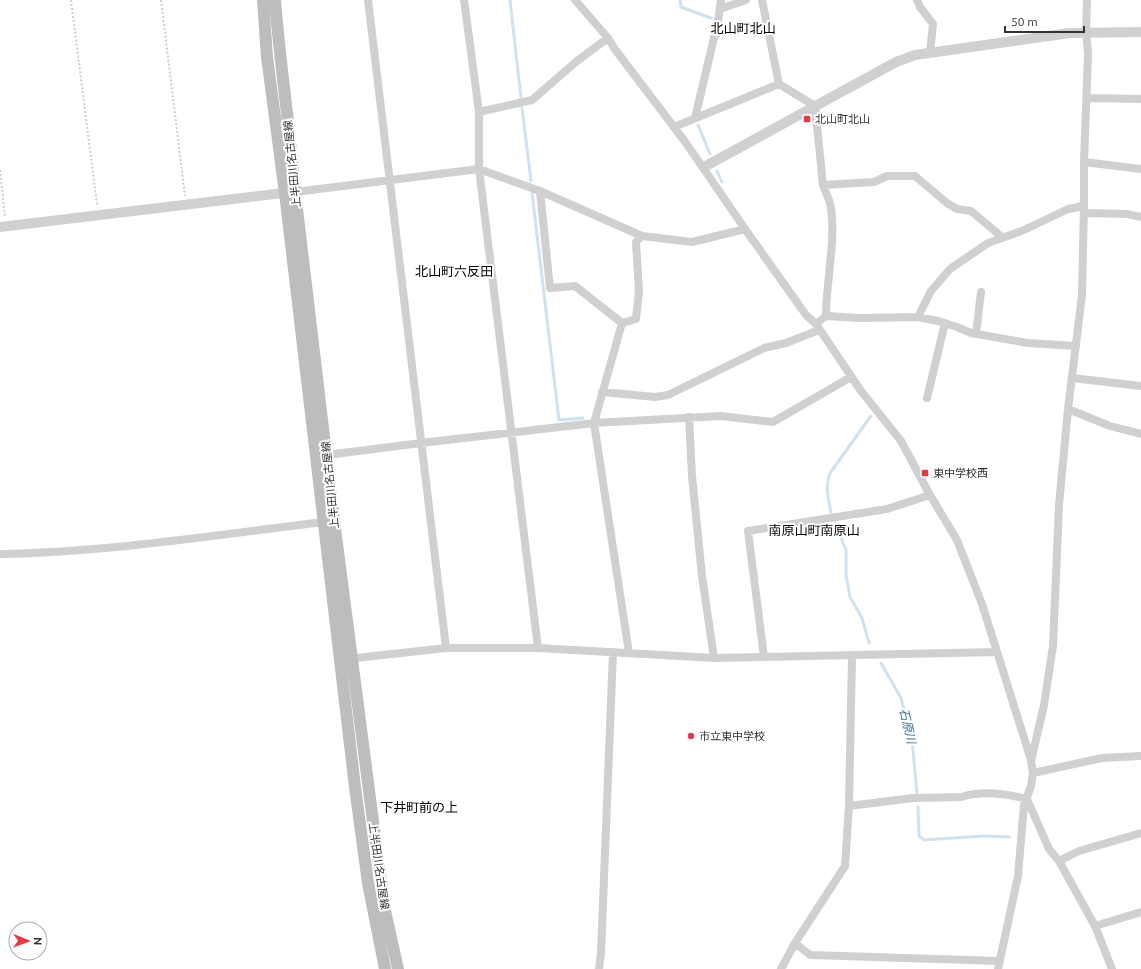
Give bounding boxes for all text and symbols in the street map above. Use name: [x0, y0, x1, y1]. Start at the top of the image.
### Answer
scale bar: [1005, 8, 1084, 34]
text: 50 m: [1011, 15, 1038, 28]
district label: 北山町北山: [710, 21, 776, 35]
place label: 北山町北山: [815, 113, 870, 125]
marker: 北山町北山: [802, 114, 812, 124]
street label: 上半田川名古屋線: [281, 120, 303, 208]
district label: 北山町六反田: [415, 264, 493, 278]
street label: 上半田川名古屋線: [319, 441, 341, 529]
place label: 東中学校西: [933, 467, 988, 479]
marker: 東中学校西: [920, 468, 930, 478]
district label: 南原山町南原山: [768, 523, 860, 537]
water label: 石原川: [898, 707, 919, 747]
place label: 市立東中学校: [699, 730, 765, 742]
marker: 市立東中学校: [686, 731, 696, 741]
district label: 下井町前の上: [380, 800, 458, 814]
street label: 上半田川名古屋線: [367, 822, 391, 910]
north arrow: [8, 921, 48, 961]
text: N: [32, 937, 44, 945]

